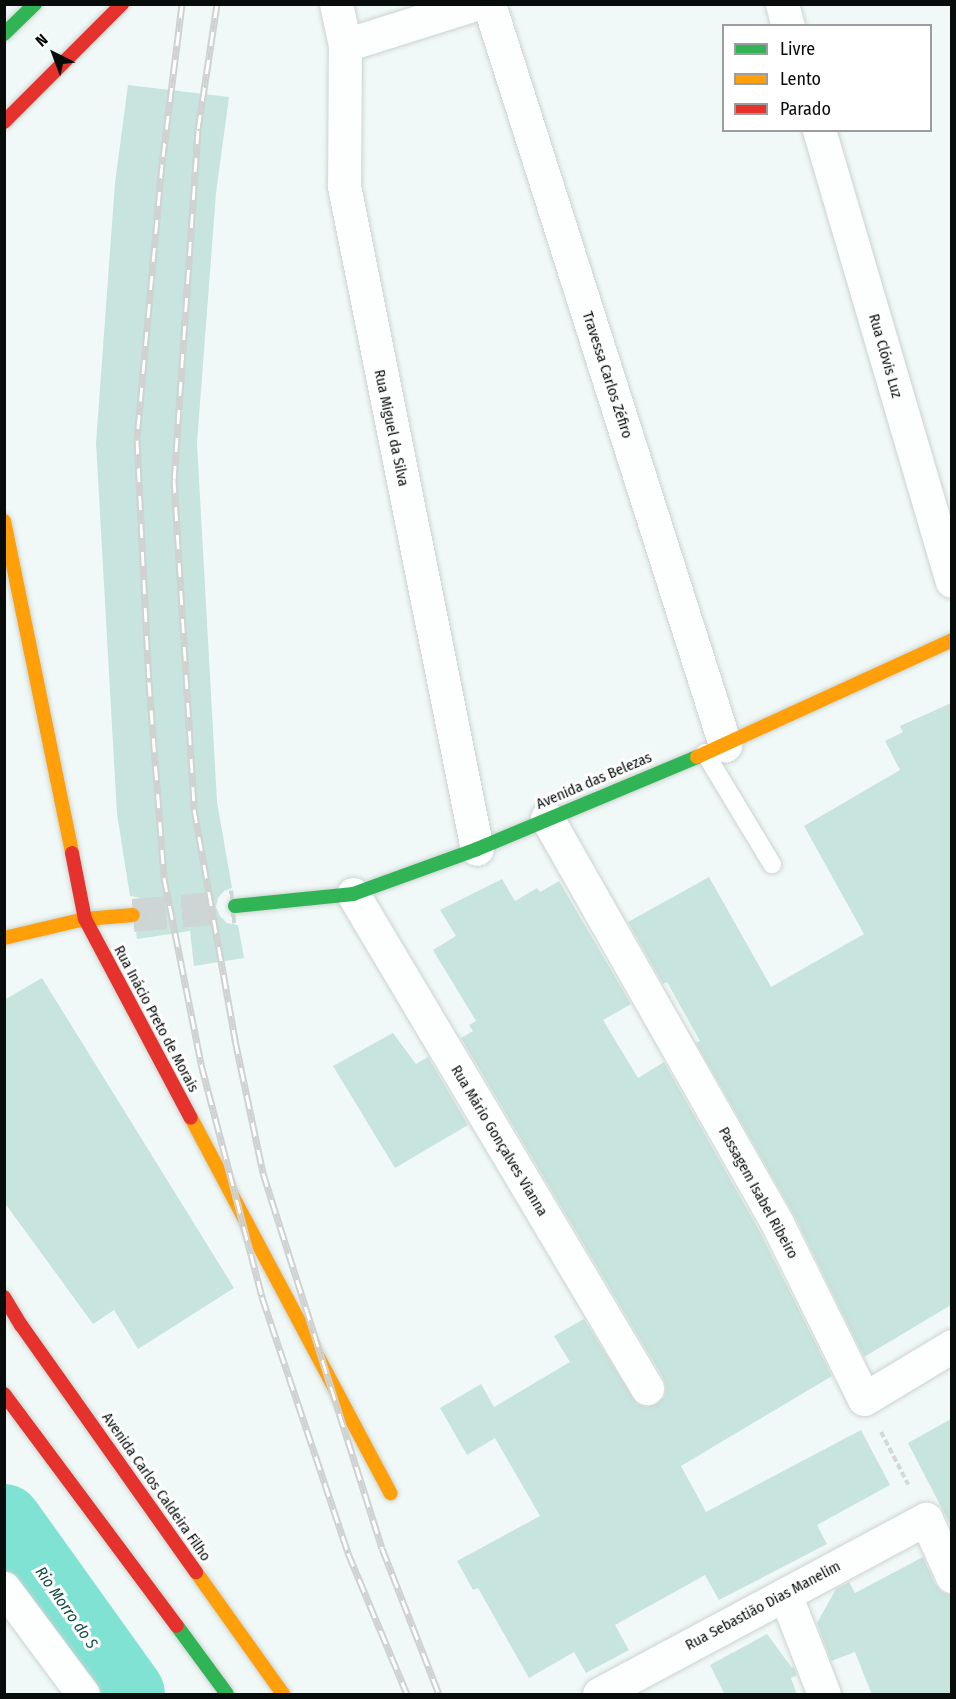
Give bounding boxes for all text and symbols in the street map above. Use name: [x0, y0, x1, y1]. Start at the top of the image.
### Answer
north arrow: [24, 24, 84, 84]
legend: [722, 24, 932, 132]
text: N: [32, 30, 52, 51]
text: Livre: [780, 38, 815, 60]
text: Lento: [780, 68, 821, 90]
text: Parado: [780, 98, 831, 120]
street label: Travessa Carlos Zéfiro: [578, 309, 636, 441]
street label: Rua Clóvis Luz: [864, 312, 906, 400]
street label: Rua Miguel da Silva: [370, 368, 412, 488]
street label: Avenida das Belezas: [533, 749, 655, 813]
street label: Rua Inácio Preto de Morais: [110, 943, 202, 1095]
street label: Rua Mário Gonçalves Vianna: [447, 1062, 551, 1220]
street label: Passagem Isabel Ribeiro: [714, 1124, 802, 1262]
street label: Avenida Carlos Caldeira Filho: [98, 1409, 214, 1565]
street label: Rua Sebastião Dias Manelim: [682, 1557, 844, 1655]
water label: Rio Morro do S: [31, 1563, 101, 1653]

